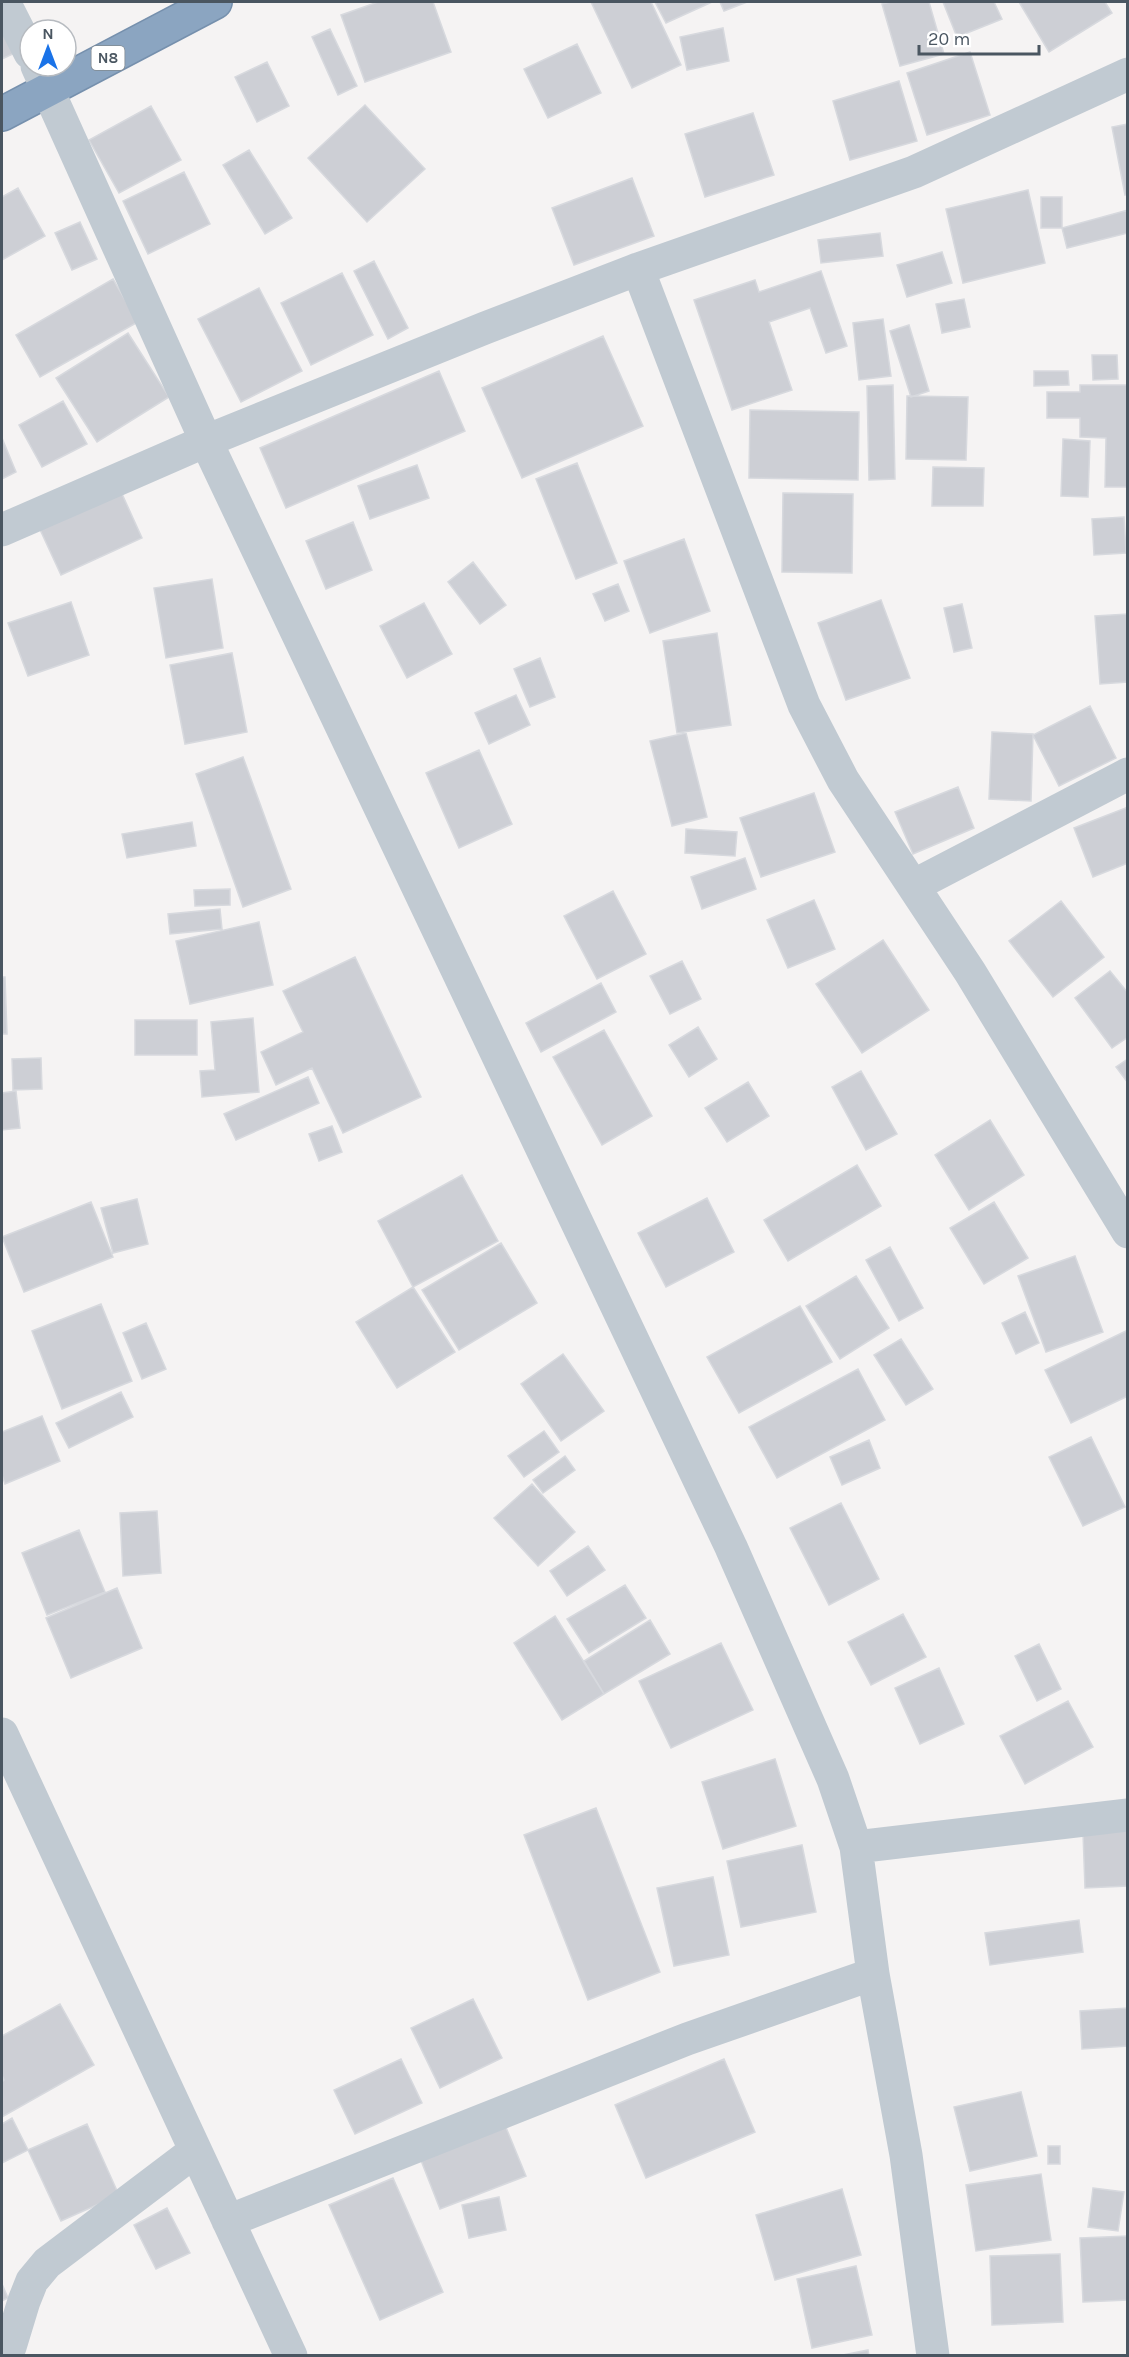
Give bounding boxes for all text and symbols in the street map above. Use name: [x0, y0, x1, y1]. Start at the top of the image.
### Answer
north arrow: [18, 18, 78, 78]
scale bar: [919, 18, 1039, 56]
text: N: [42, 24, 54, 43]
text: 20 m: [928, 28, 970, 50]
road number: N8: [92, 46, 124, 70]

